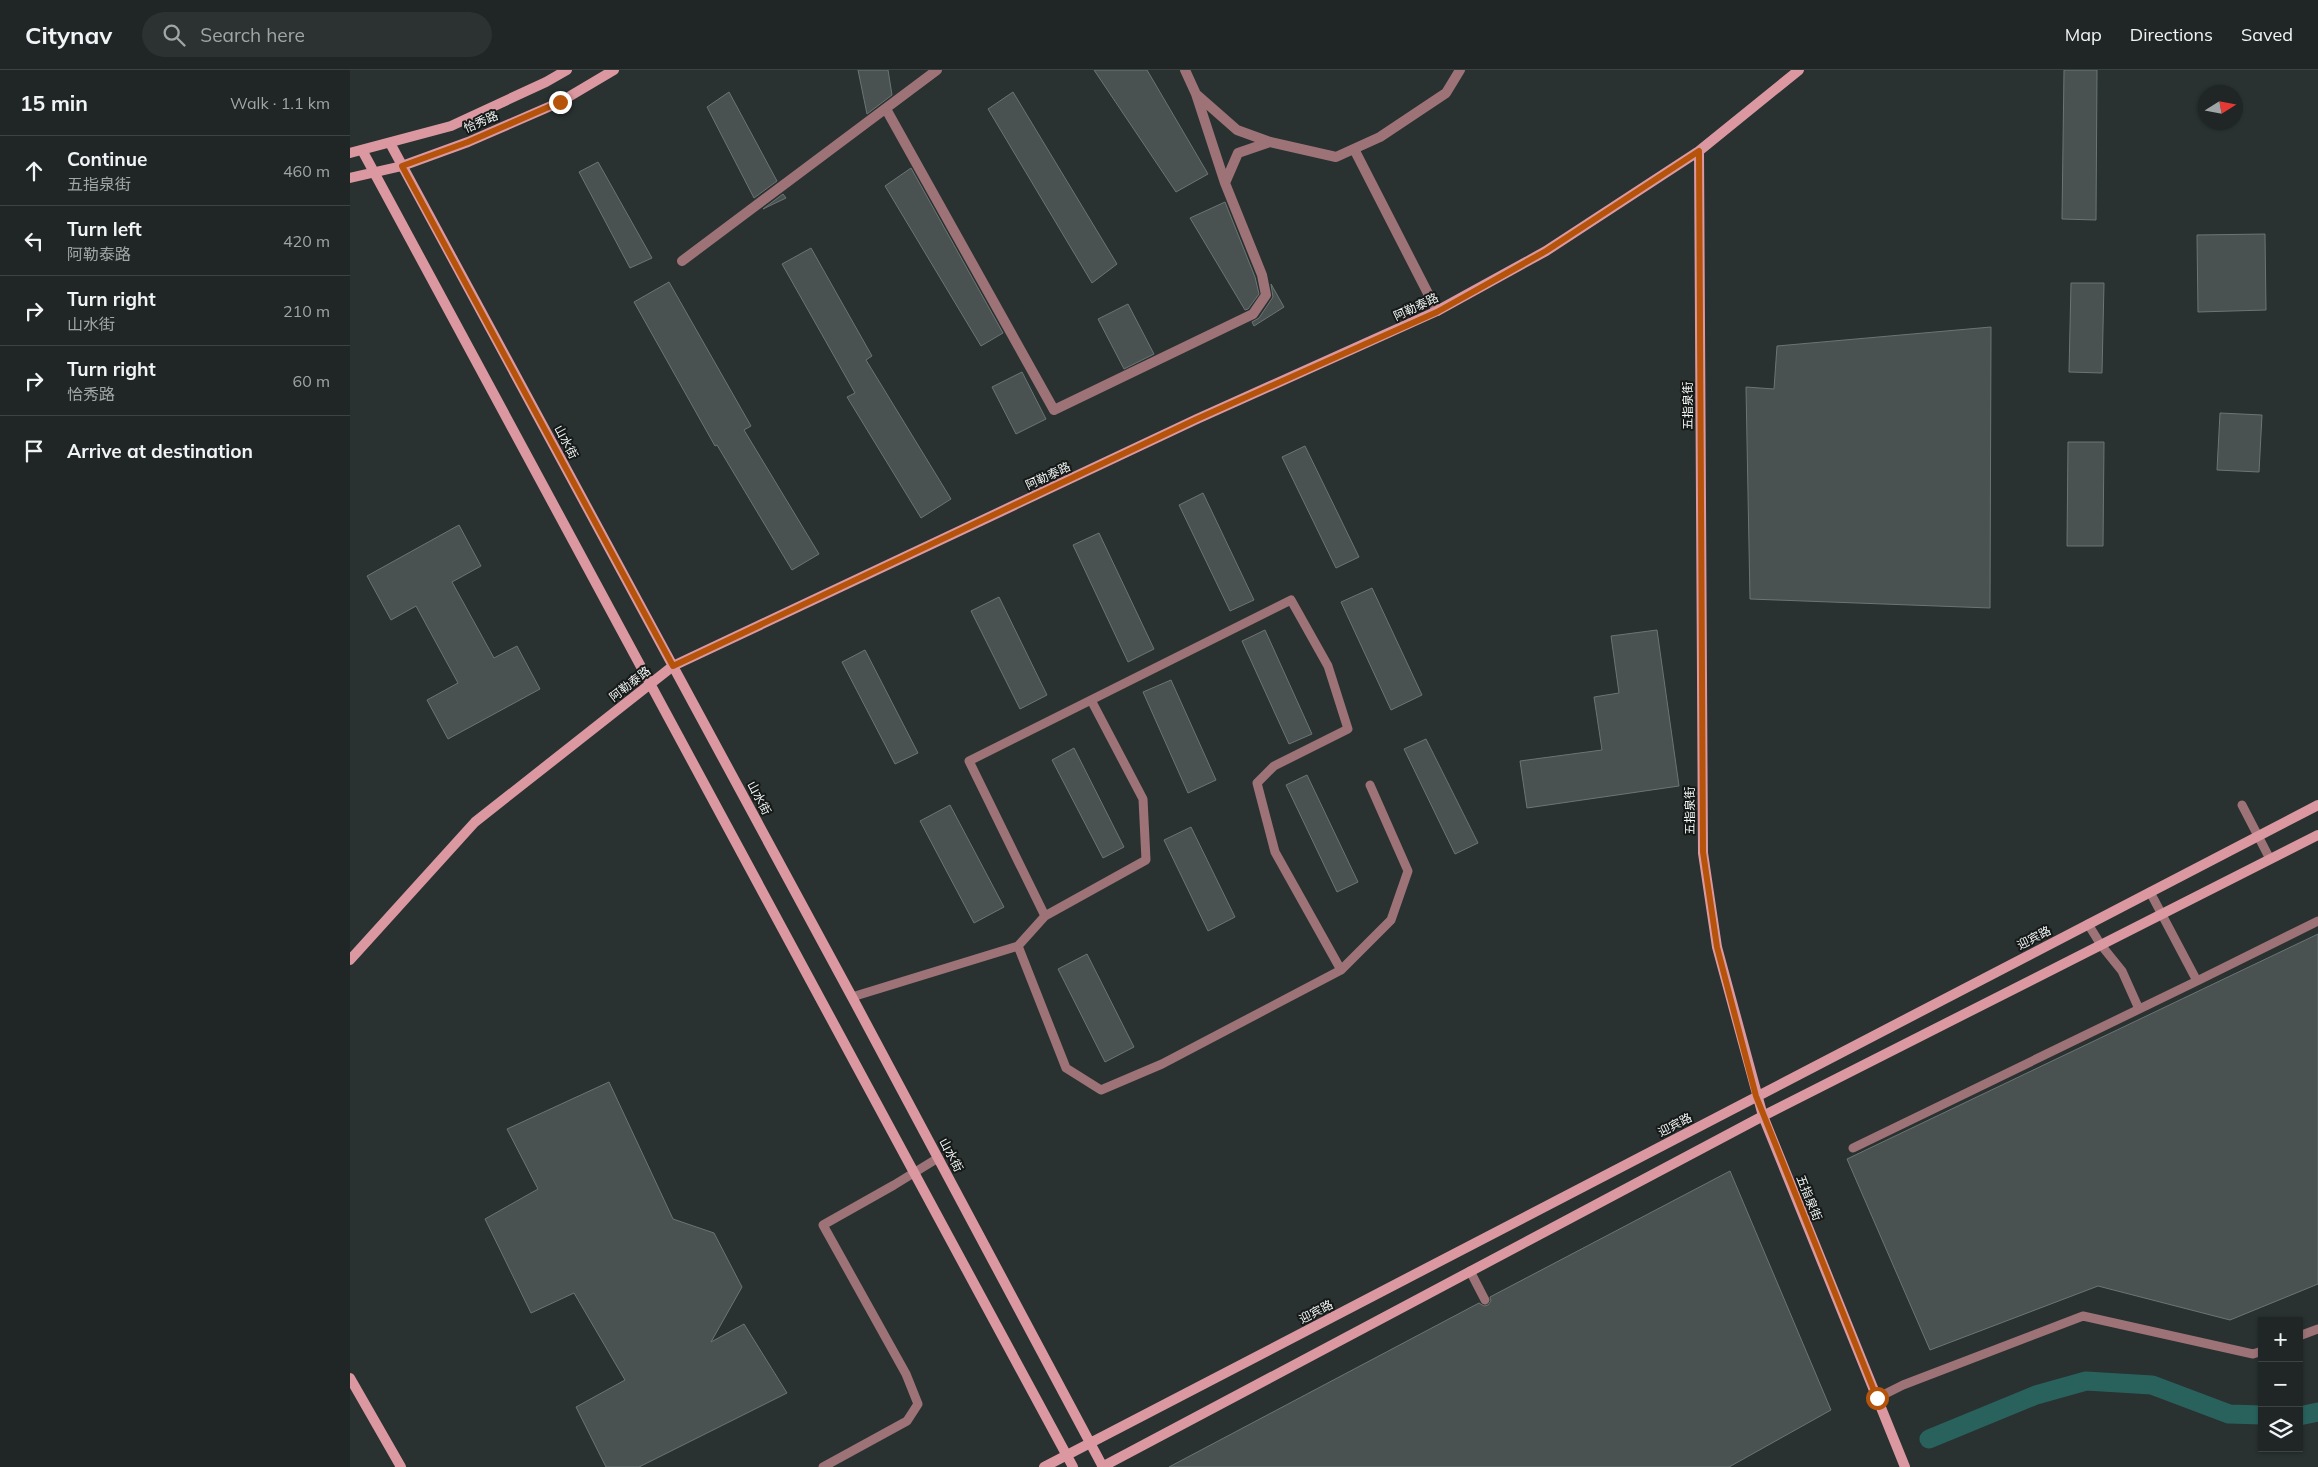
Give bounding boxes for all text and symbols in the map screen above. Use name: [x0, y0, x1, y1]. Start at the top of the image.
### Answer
search box: [142, 12, 492, 57]
text: Citynav: [25, 20, 112, 50]
icon: search: [160, 21, 188, 49]
text: Search here: [200, 23, 305, 47]
text: Map: [2065, 23, 2102, 46]
text: Directions: [2130, 23, 2213, 46]
text: Saved: [2241, 23, 2293, 46]
north arrow: [2198, 85, 2243, 130]
text: 15 min: [20, 90, 88, 116]
route end: [549, 91, 572, 114]
text: Walk · 1.1 km: [230, 93, 330, 113]
street label: 恰秀路: [461, 108, 500, 135]
text: Continue: [67, 147, 147, 171]
icon: ahead: [20, 157, 48, 185]
text: 460 m: [283, 161, 330, 181]
text: 五指泉街: [67, 174, 131, 194]
text: Turn left: [67, 217, 142, 241]
icon: left: [20, 227, 48, 255]
text: 420 m: [283, 231, 330, 251]
text: 阿勒泰路: [67, 244, 131, 264]
text: Turn right: [67, 287, 156, 311]
street label: 阿勒泰路: [1391, 290, 1441, 323]
icon: right: [20, 297, 48, 325]
text: 210 m: [283, 301, 330, 321]
text: 山水街: [67, 314, 115, 334]
text: Turn right: [67, 357, 156, 381]
icon: right: [20, 367, 48, 395]
text: 60 m: [293, 371, 330, 391]
street label: 五指泉街: [1680, 382, 1695, 430]
text: 恰秀路: [67, 384, 115, 404]
street label: 山水街: [551, 422, 582, 461]
icon: arrive: [20, 437, 48, 465]
text: Arrive at destination: [67, 439, 253, 463]
street label: 阿勒泰路: [1023, 459, 1073, 492]
street label: 阿勒泰路: [606, 663, 653, 704]
street label: 山水街: [744, 778, 775, 817]
street label: 五指泉街: [1682, 787, 1697, 835]
street label: 迎宾路: [2014, 923, 2053, 952]
street label: 迎宾路: [1655, 1110, 1694, 1139]
street label: 山水街: [936, 1135, 967, 1174]
street label: 五指泉街: [1794, 1173, 1825, 1223]
street label: 迎宾路: [1296, 1297, 1335, 1326]
map controls: [2258, 1317, 2303, 1452]
button: +: [2258, 1317, 2303, 1362]
button: −: [2258, 1362, 2303, 1407]
route start: [1866, 1387, 1889, 1410]
button: layers: [2258, 1407, 2303, 1452]

